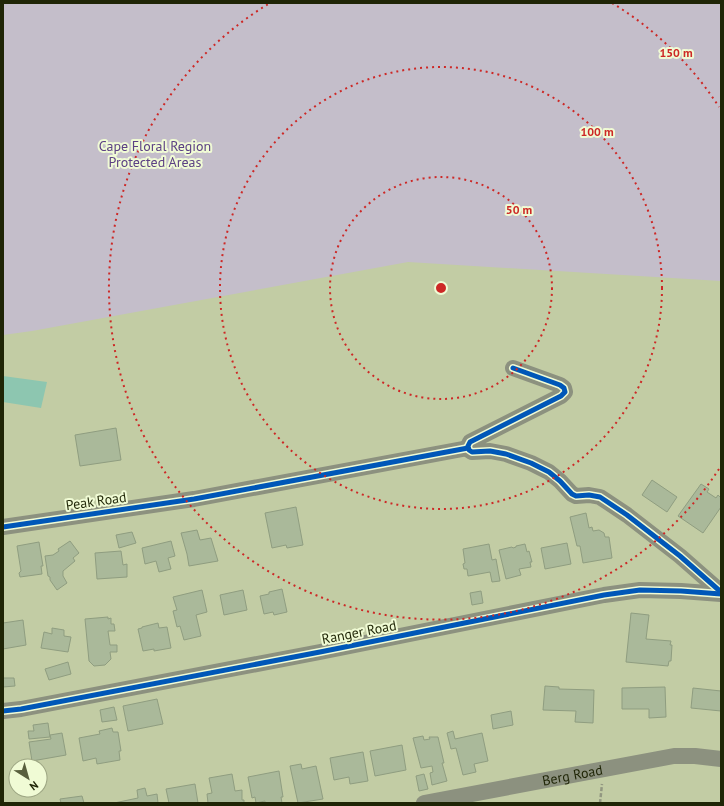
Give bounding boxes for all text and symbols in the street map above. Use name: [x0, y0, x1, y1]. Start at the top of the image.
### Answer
text: 150 m: [659, 45, 693, 60]
text: 100 m: [580, 124, 614, 139]
park label: Cape Floral Region Protected Areas: [99, 137, 211, 171]
text: 50 m: [506, 202, 532, 217]
centre of rings: [434, 281, 448, 295]
street label: Peak Road: [65, 488, 127, 514]
street label: Ranger Road: [320, 616, 398, 648]
north arrow: [8, 758, 48, 798]
street label: Berg Road: [541, 761, 604, 790]
text: N: [27, 778, 41, 794]

